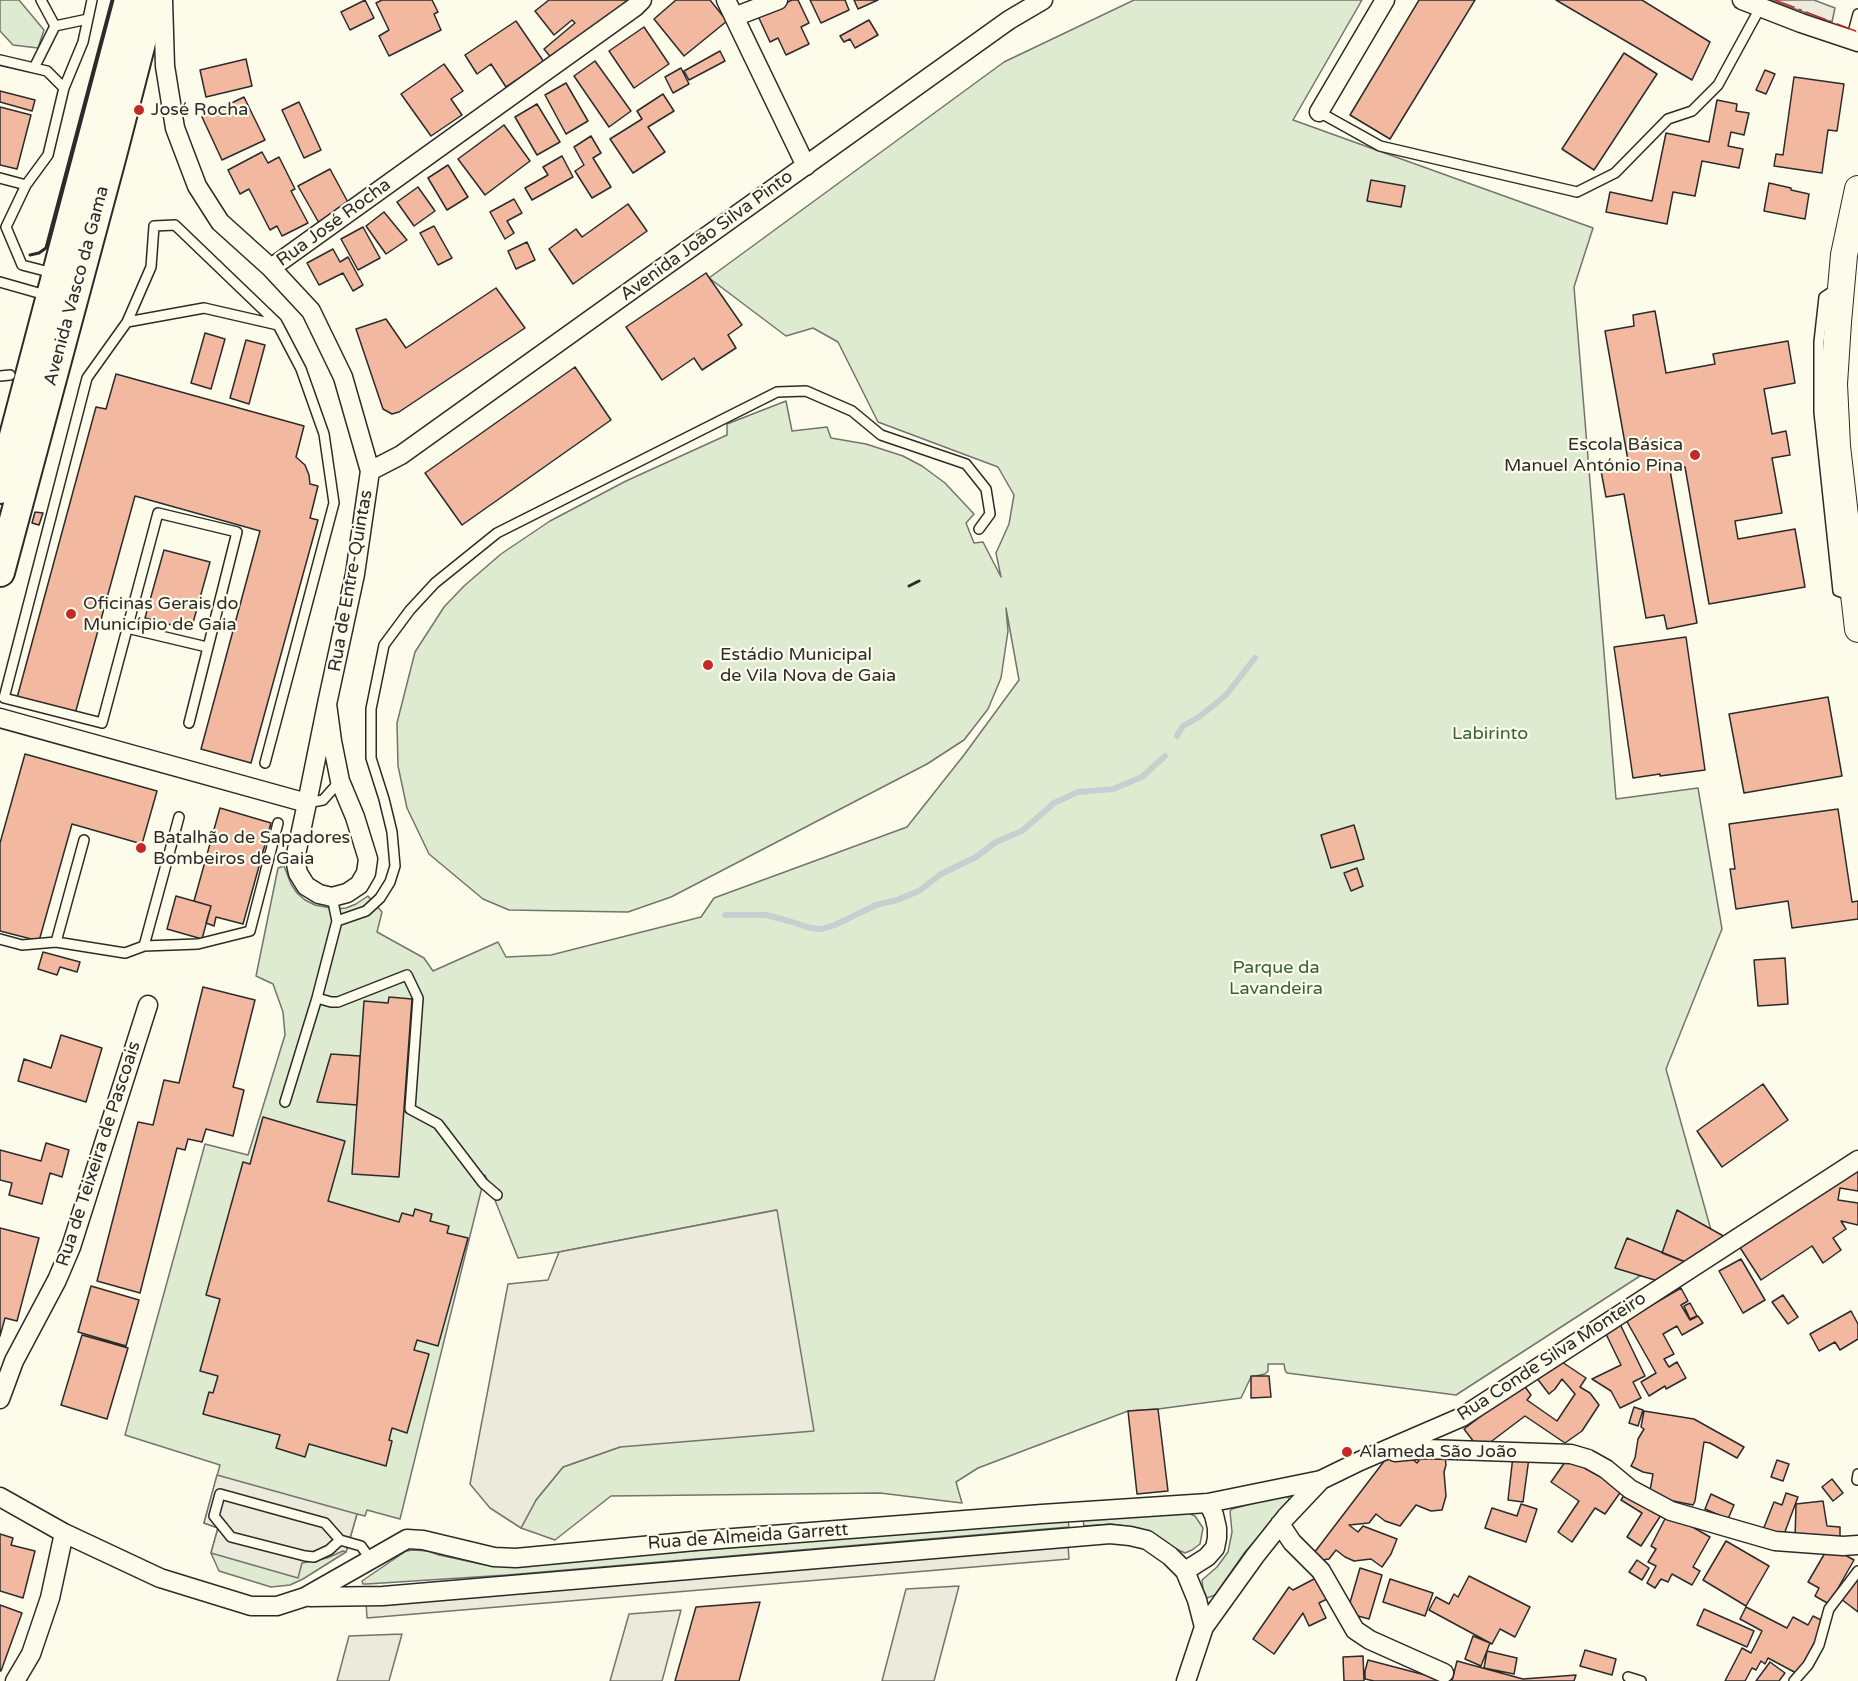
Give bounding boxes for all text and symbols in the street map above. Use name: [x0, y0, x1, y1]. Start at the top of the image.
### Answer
place label: José Rocha: [151, 99, 248, 121]
marker: José Rocha: [132, 103, 146, 117]
street label: Avenida João Silva Pinto: [616, 166, 798, 306]
street label: Rua José Rocha: [273, 174, 395, 272]
street label: Avenida Vasco da Gama: [40, 184, 114, 388]
place label: Escola Básica Manuel António Pina: [1504, 434, 1683, 476]
marker: Escola Básica Manuel António Pina: [1688, 448, 1702, 462]
street label: Rua de Entre-Quintas: [324, 488, 378, 674]
place label: Oficinas Gerais do Município de Gaia: [83, 593, 238, 636]
marker: Oficinas Gerais do Município de Gaia: [64, 607, 78, 621]
place label: Estádio Municipal de Vila Nova de Gaia: [720, 644, 896, 686]
marker: Estádio Municipal de Vila Nova de Gaia: [701, 658, 715, 672]
park label: Labirinto: [1452, 723, 1528, 745]
place label: Batalhão de Sapadores Bombeiros de Gaia: [153, 827, 350, 870]
marker: Batalhão de Sapadores Bombeiros de Gaia: [134, 841, 148, 855]
park label: Parque da Lavandeira: [1229, 957, 1323, 1000]
street label: Rua de Teixeira de Pascoais: [52, 1039, 146, 1269]
street label: Rua Conde Silva Monteiro: [1454, 1288, 1650, 1426]
place label: Alameda São João: [1359, 1441, 1517, 1463]
marker: Alameda São João: [1340, 1445, 1354, 1459]
street label: Rua de Almeida Garrett: [647, 1519, 849, 1555]

